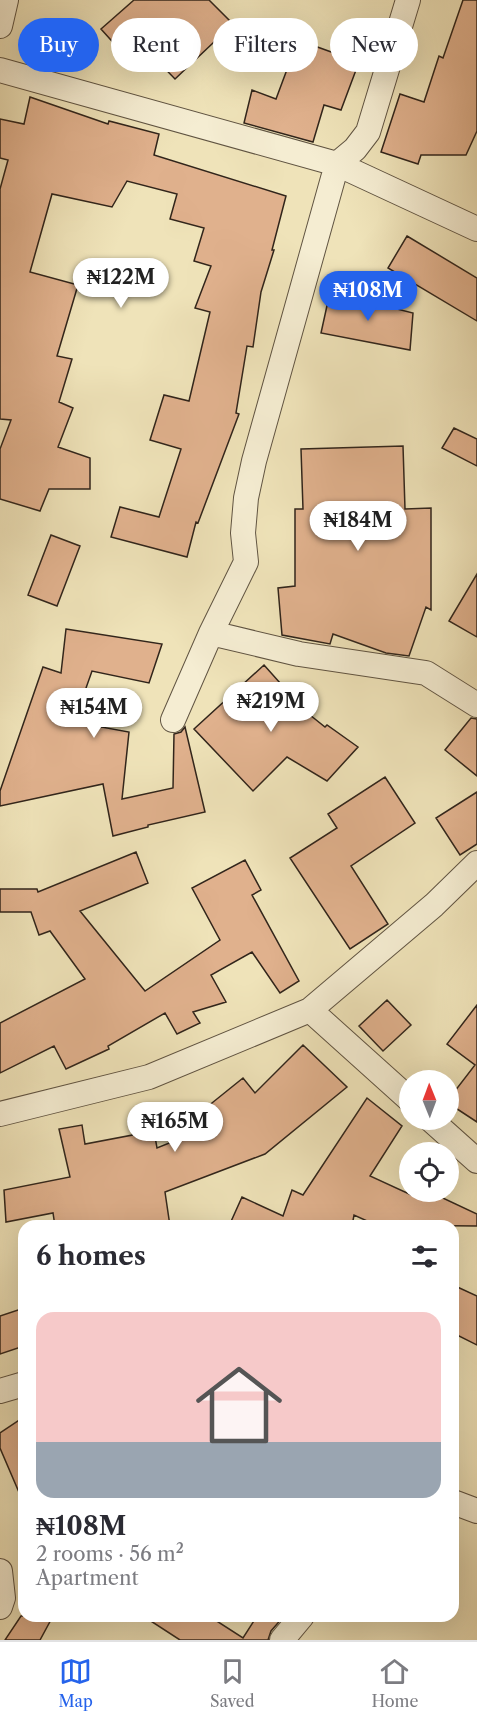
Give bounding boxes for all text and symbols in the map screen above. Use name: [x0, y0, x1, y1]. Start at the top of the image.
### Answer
chip: Buy: [18, 18, 99, 72]
chip: Rent: [111, 18, 201, 72]
chip: Filters: [213, 18, 318, 72]
chip: New: [330, 18, 418, 72]
pin: ₦122M: [79, 258, 163, 309]
text: ₦122M: [87, 265, 155, 289]
pin: ₦108M: [326, 271, 410, 322]
text: ₦108M: [333, 278, 403, 302]
pin: ₦184M: [316, 501, 400, 552]
text: ₦184M: [324, 508, 392, 532]
pin: ₦219M: [229, 682, 313, 733]
pin: ₦154M: [52, 688, 136, 739]
text: ₦219M: [237, 689, 305, 713]
text: ₦154M: [60, 695, 128, 719]
north arrow: [399, 1070, 459, 1130]
map controls: [399, 1070, 459, 1202]
pin: ₦165M: [133, 1102, 217, 1153]
text: ₦165M: [141, 1109, 209, 1133]
button: locate: [399, 1142, 459, 1202]
text: 6 homes: [36, 1240, 146, 1272]
icon: filters: [408, 1240, 441, 1273]
icon: home: [185, 1351, 293, 1459]
text: ₦108M: [36, 1510, 126, 1542]
text: 2 rooms · 56 m²: [36, 1542, 184, 1566]
text: Apartment: [36, 1566, 139, 1590]
tab: Map: [59, 1655, 93, 1711]
tab: Saved: [210, 1655, 254, 1711]
tab: Home: [371, 1655, 418, 1711]

